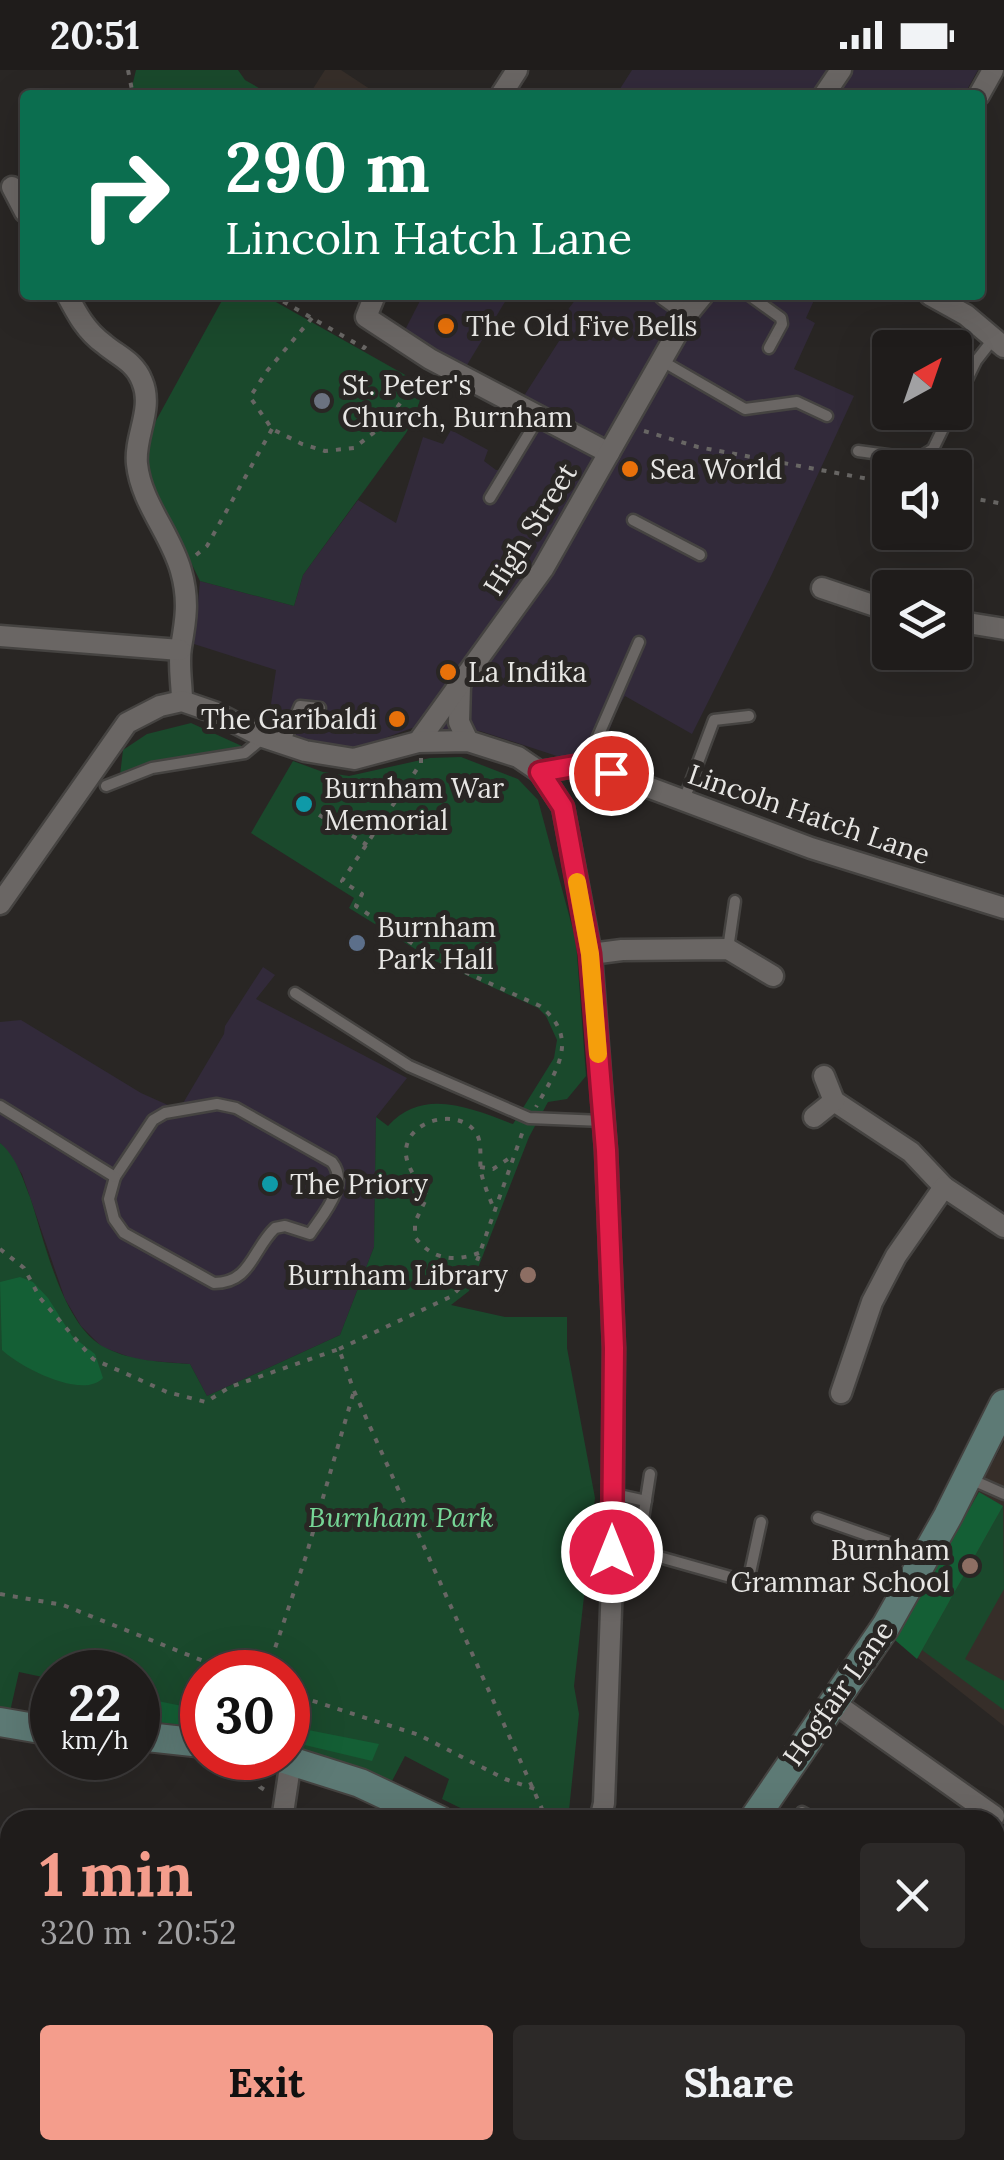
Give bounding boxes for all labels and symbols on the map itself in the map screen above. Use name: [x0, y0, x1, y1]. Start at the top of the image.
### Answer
place label: The Old Five Bells: [466, 308, 698, 344]
marker: The Old Five Bells: [435, 315, 457, 337]
north arrow: [872, 330, 972, 430]
place label: St. Peter's Church, Burnham: [342, 367, 572, 435]
marker: St. Peter's Church, Burnham: [311, 390, 333, 412]
place label: Sea World: [650, 451, 782, 487]
street label: High Street: [475, 456, 585, 602]
marker: Sea World: [619, 458, 641, 480]
place label: La Indika: [468, 654, 587, 690]
marker: La Indika: [437, 661, 459, 683]
place label: The Garibaldi: [201, 701, 377, 737]
marker: The Garibaldi: [386, 708, 408, 730]
pin: [569, 731, 654, 816]
street label: Lincoln Hatch Lane: [683, 756, 935, 872]
place label: Burnham War Memorial: [324, 770, 504, 838]
marker: Burnham War Memorial: [293, 793, 315, 815]
place label: Burnham Park Hall: [377, 909, 496, 977]
marker: Burnham Park Hall: [346, 932, 368, 954]
place label: The Priory: [290, 1166, 428, 1202]
marker: The Priory: [259, 1173, 281, 1195]
place label: Burnham Library: [287, 1257, 508, 1293]
marker: Burnham Library: [517, 1264, 539, 1286]
park label: Burnham Park: [308, 1499, 494, 1535]
position arrow: [560, 1500, 664, 1604]
place label: Burnham Grammar School: [730, 1532, 950, 1600]
marker: Burnham Grammar School: [959, 1555, 981, 1577]
street label: Hogfair Lane: [775, 1614, 901, 1772]
speed limit sign: 30: [180, 1650, 310, 1780]

